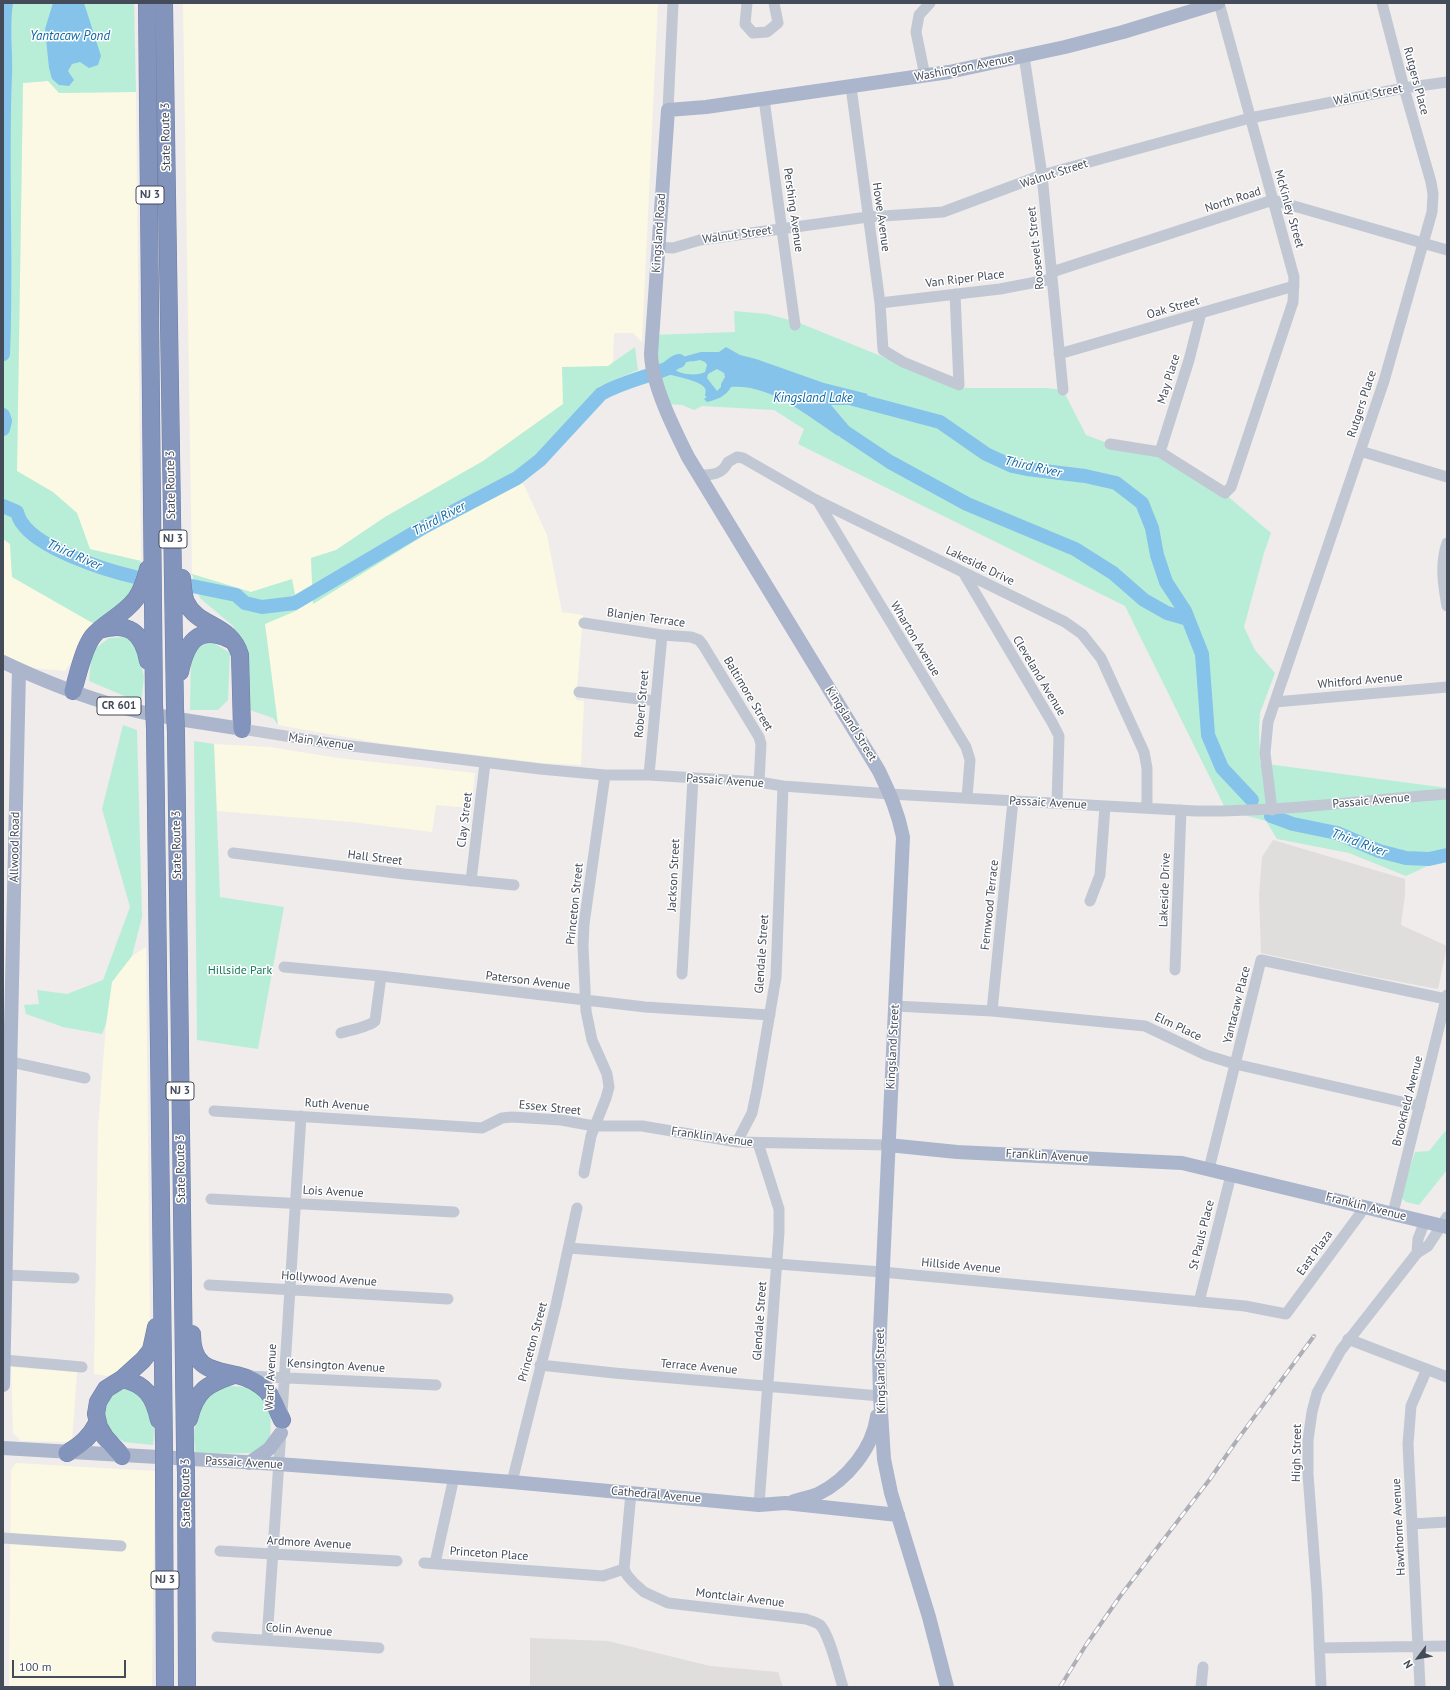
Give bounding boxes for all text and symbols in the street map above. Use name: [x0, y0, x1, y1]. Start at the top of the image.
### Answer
water label: Yantacaw Pond: [30, 28, 110, 44]
street label: Rutgers Place: [1400, 45, 1432, 117]
street label: Washington Avenue: [913, 51, 1015, 85]
street label: Walnut Street: [1332, 81, 1404, 109]
street label: State Route 3: [158, 102, 174, 172]
street label: Walnut Street: [1019, 156, 1089, 192]
street label: Pershing Avenue: [780, 167, 806, 253]
street label: McKinley Street: [1271, 168, 1307, 250]
street label: Howe Avenue: [869, 181, 893, 253]
street label: North Road: [1203, 184, 1263, 216]
road number: NJ 3: [136, 186, 164, 204]
street label: Kingsland Road: [649, 193, 669, 273]
street label: Roosevelt Street: [1024, 206, 1048, 290]
street label: Walnut Street: [701, 223, 773, 247]
street label: Van Riper Place: [925, 267, 1005, 291]
street label: Oak Street: [1145, 294, 1201, 322]
street label: May Place: [1155, 352, 1183, 406]
street label: Rutgers Place: [1344, 369, 1380, 439]
water label: Kingsland Lake: [773, 390, 853, 406]
street label: State Route 3: [163, 450, 179, 520]
water label: Third River: [1003, 453, 1063, 481]
water label: Third River: [410, 499, 468, 539]
road number: NJ 3: [159, 530, 187, 548]
water label: Third River: [44, 536, 104, 574]
street label: Lakeside Drive: [943, 543, 1017, 589]
street label: Wharton Avenue: [887, 599, 943, 679]
street label: Blanjen Terrace: [606, 605, 686, 631]
street label: Cleveland Avenue: [1009, 633, 1069, 719]
street label: Baltimore Street: [720, 654, 776, 734]
street label: Robert Street: [632, 670, 652, 738]
street label: Whitford Avenue: [1317, 670, 1403, 692]
street label: Kingsland Street: [822, 684, 880, 764]
road number: CR 601: [97, 697, 141, 715]
street label: Main Avenue: [287, 730, 355, 754]
street label: Passaic Avenue: [686, 771, 764, 791]
street label: Passaic Avenue: [1332, 790, 1410, 812]
street label: Clay Street: [454, 791, 476, 849]
street label: Passaic Avenue: [1009, 794, 1087, 812]
street label: State Route 3: [169, 810, 185, 880]
street label: Allwood Road: [7, 812, 23, 882]
water label: Third River: [1329, 826, 1389, 860]
street label: Jackson Street: [665, 838, 683, 912]
street label: Hall Street: [347, 848, 403, 868]
street label: Lakeside Drive: [1157, 853, 1173, 927]
street label: Fernwood Terrace: [978, 859, 1002, 951]
street label: Princeton Street: [564, 862, 586, 946]
street label: Glendale Street: [752, 914, 772, 994]
park label: Hillside Park: [208, 964, 272, 978]
street label: Yantacaw Place: [1220, 965, 1254, 1045]
street label: Paterson Avenue: [485, 969, 571, 993]
street label: Kingsland Street: [884, 1004, 902, 1090]
street label: Elm Place: [1152, 1010, 1204, 1044]
street label: Brookfield Avenue: [1390, 1054, 1426, 1148]
road number: NJ 3: [166, 1082, 194, 1100]
street label: Ruth Avenue: [304, 1096, 370, 1114]
street label: Essex Street: [518, 1098, 582, 1118]
street label: Franklin Avenue: [670, 1124, 754, 1150]
street label: State Route 3: [173, 1134, 189, 1204]
street label: Franklin Avenue: [1005, 1147, 1089, 1165]
street label: Lois Avenue: [302, 1183, 364, 1201]
street label: Franklin Avenue: [1324, 1190, 1408, 1224]
street label: St Pauls Place: [1186, 1199, 1218, 1271]
street label: East Plaza: [1294, 1228, 1336, 1278]
street label: Hillside Avenue: [921, 1255, 1001, 1277]
street label: Hollywood Avenue: [281, 1268, 377, 1290]
street label: Glendale Street: [750, 1281, 770, 1361]
street label: Princeton Street: [515, 1300, 551, 1384]
street label: Kingsland Street: [873, 1328, 889, 1414]
street label: Ward Avenue: [262, 1343, 280, 1411]
street label: Kensington Avenue: [287, 1356, 385, 1376]
street label: Terrace Avenue: [660, 1356, 738, 1378]
street label: High Street: [1289, 1424, 1305, 1482]
street label: Passaic Avenue: [205, 1454, 283, 1472]
street label: State Route 3: [178, 1458, 194, 1528]
street label: Hawthorne Avenue: [1389, 1478, 1409, 1576]
street label: Cathedral Avenue: [611, 1484, 701, 1506]
street label: Ardmore Avenue: [266, 1534, 352, 1552]
street label: Princeton Place: [449, 1544, 529, 1564]
road number: NJ 3: [151, 1571, 179, 1589]
street label: Montclair Avenue: [695, 1585, 785, 1611]
street label: Colin Avenue: [265, 1620, 333, 1640]
north arrow: [1398, 1638, 1438, 1678]
scale bar: [14, 1652, 128, 1678]
text: N: [1400, 1658, 1416, 1671]
text: 100 m: [19, 1659, 52, 1674]

